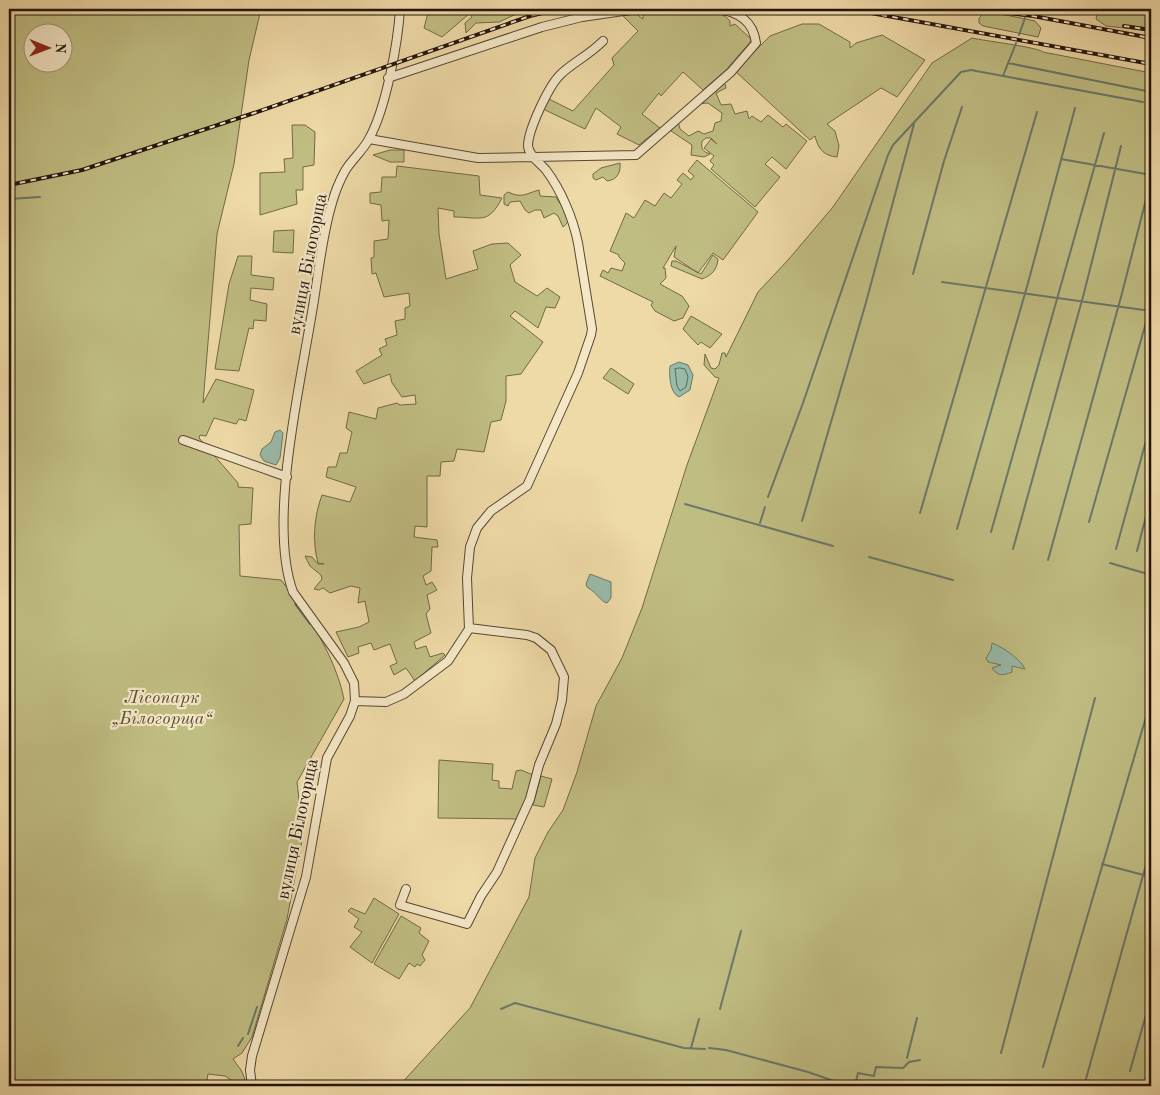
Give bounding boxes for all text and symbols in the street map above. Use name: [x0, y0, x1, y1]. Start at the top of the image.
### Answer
north arrow: [22, 22, 72, 72]
text: N: [53, 43, 67, 54]
street label: вулиця Білогорща: [285, 192, 331, 336]
park label: Лісопарк „Білогорща“: [112, 689, 214, 728]
street label: вулиця Білогорща: [274, 757, 322, 901]

